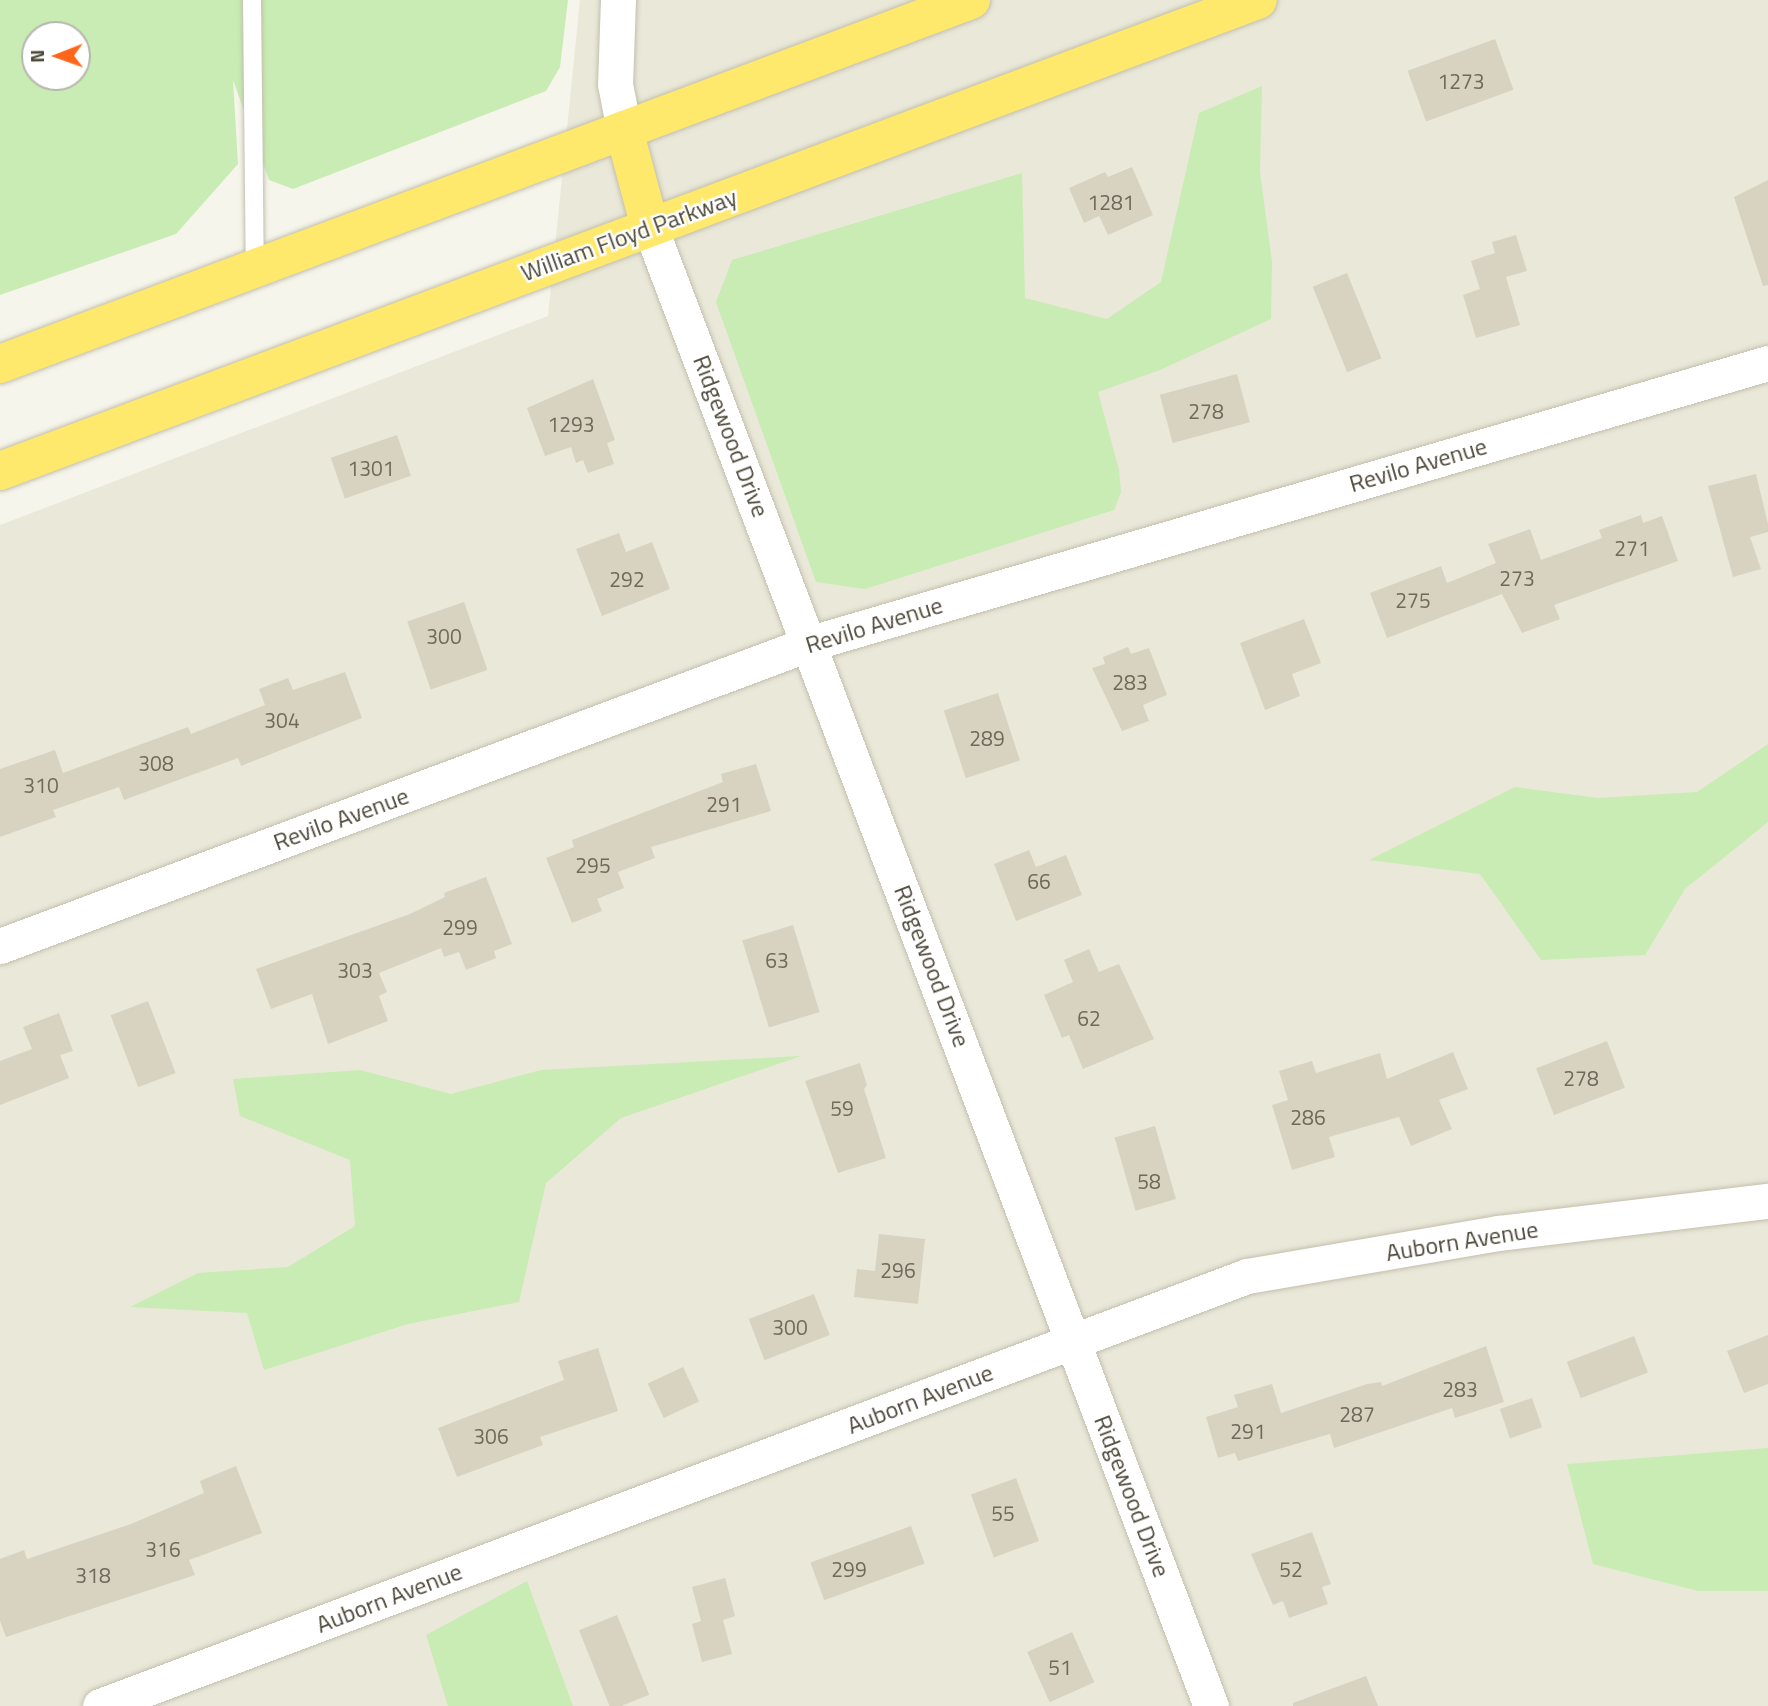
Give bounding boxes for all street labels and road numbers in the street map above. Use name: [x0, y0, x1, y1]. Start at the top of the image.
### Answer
street label: William Floyd Parkway: [517, 183, 741, 287]
street label: Ridgewood Drive: [687, 351, 775, 521]
street label: Revilo Avenue: [1346, 432, 1490, 498]
street label: Revilo Avenue: [802, 590, 946, 660]
street label: Revilo Avenue: [269, 781, 413, 857]
street label: Ridgewood Drive: [888, 881, 976, 1051]
street label: Auborn Avenue: [1384, 1215, 1540, 1267]
street label: Auborn Avenue: [843, 1358, 997, 1440]
street label: Ridgewood Drive: [1088, 1411, 1176, 1581]
street label: Auborn Avenue: [312, 1557, 466, 1639]

